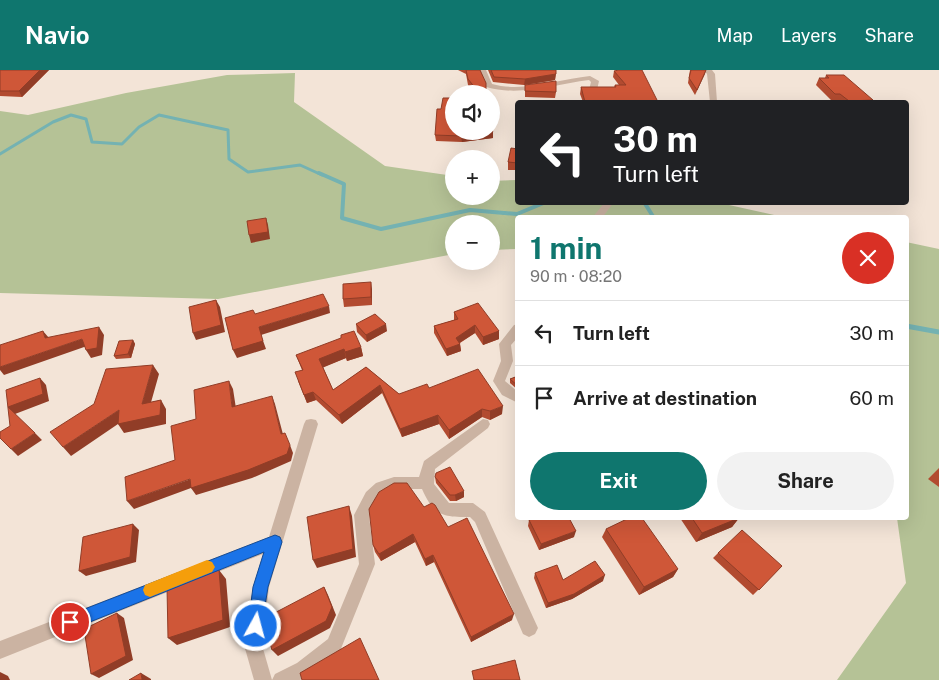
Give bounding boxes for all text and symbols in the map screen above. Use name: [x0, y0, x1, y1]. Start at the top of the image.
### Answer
text: Navio: [25, 21, 90, 49]
text: Map: [717, 25, 753, 46]
text: Layers: [781, 25, 837, 46]
text: Share: [865, 25, 914, 46]
map controls: [445, 85, 500, 270]
button: sound: [445, 85, 500, 140]
text: 30 m: [613, 119, 698, 160]
icon: left: [530, 120, 595, 185]
button: +: [445, 150, 500, 205]
text: Turn left: [613, 161, 699, 187]
button: −: [445, 215, 500, 270]
text: 1 min: [530, 230, 602, 266]
button: close: [842, 232, 894, 284]
text: 90 m · 08:20: [530, 267, 622, 286]
icon: left: [530, 319, 558, 347]
text: Turn left: [573, 322, 650, 344]
text: 30 m: [849, 322, 894, 344]
icon: arrive: [530, 384, 558, 412]
text: Arrive at destination: [573, 387, 757, 409]
text: 60 m: [850, 387, 894, 409]
button: Exit: [530, 452, 707, 510]
button: Share: [717, 452, 894, 510]
position arrow: [229, 599, 281, 651]
pin: [49, 601, 91, 643]
icon: arrive: [56, 608, 84, 636]

